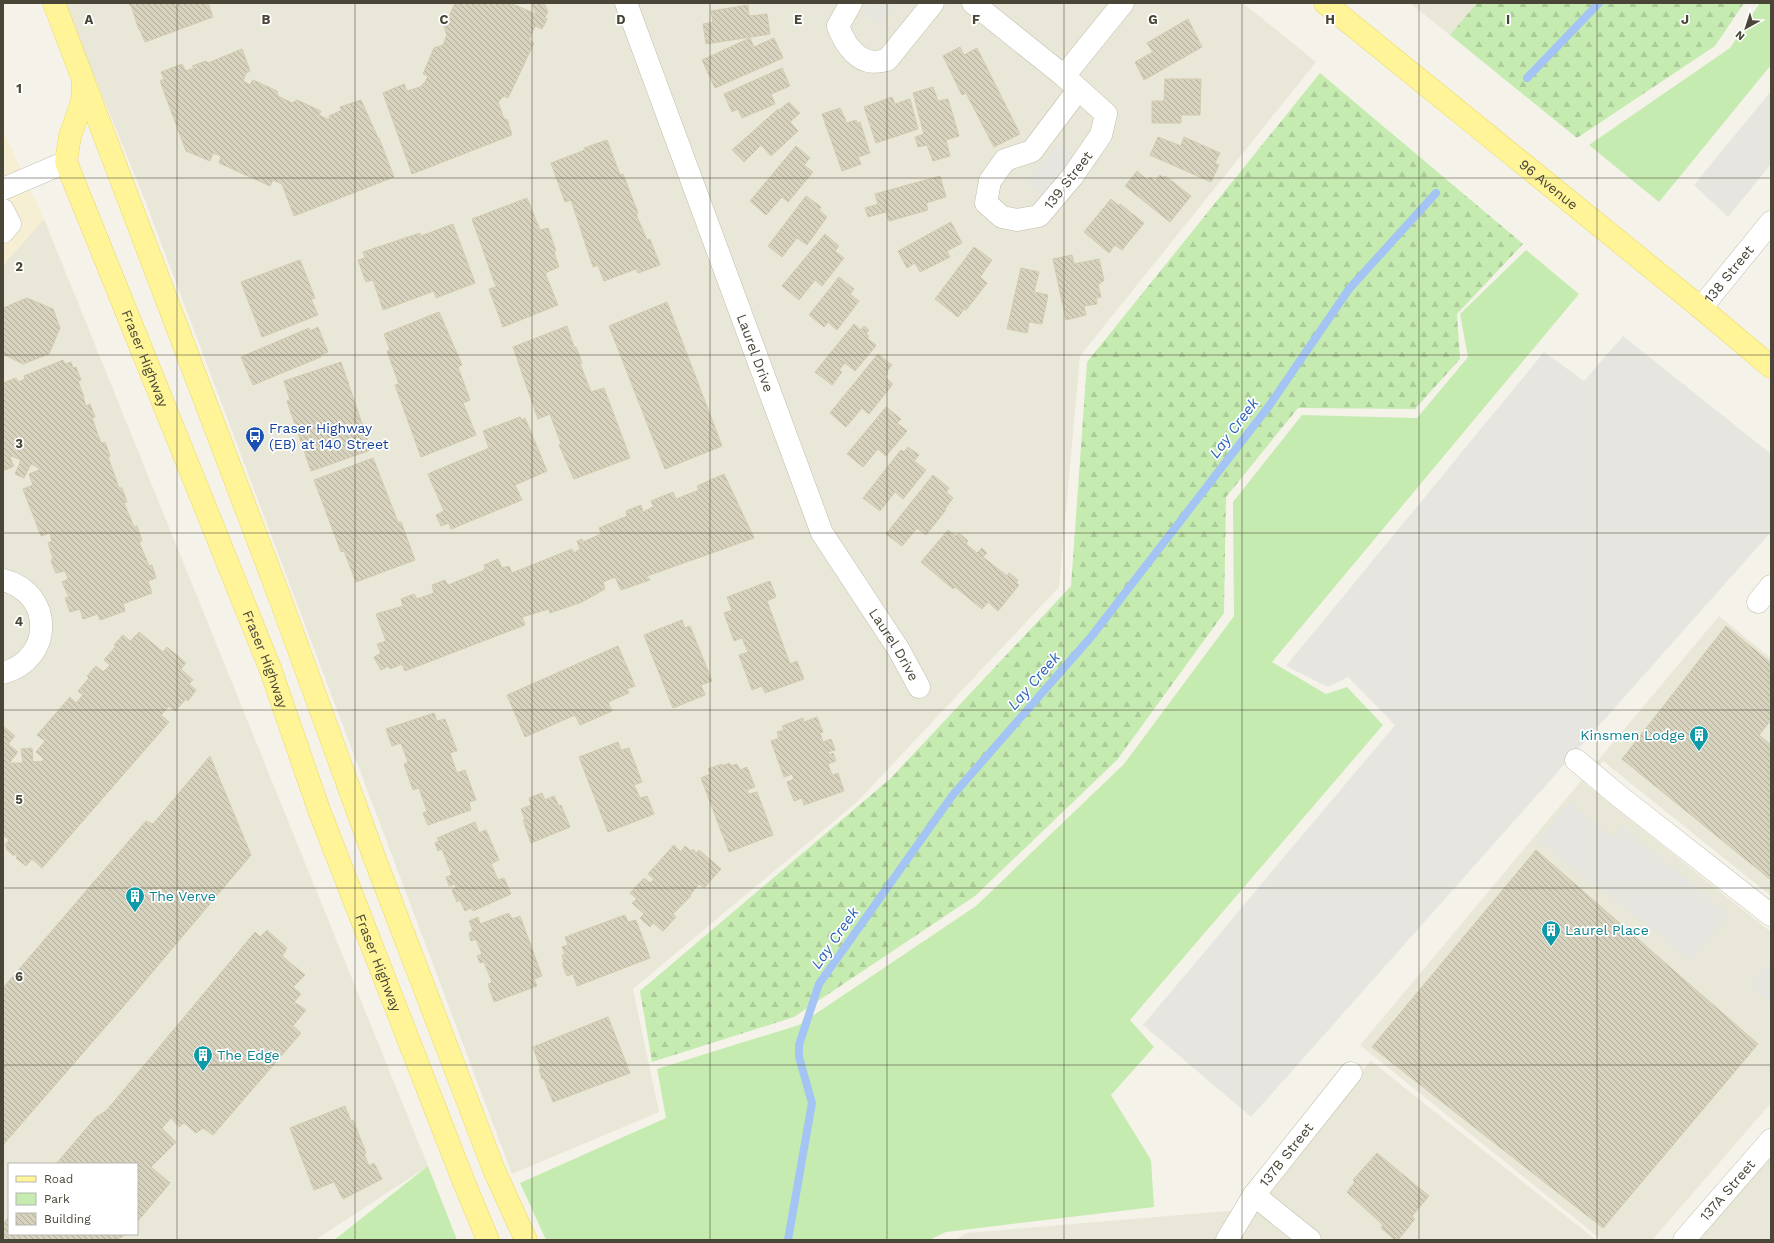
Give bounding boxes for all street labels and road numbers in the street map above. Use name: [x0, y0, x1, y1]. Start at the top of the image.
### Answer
street label: 139 Street: [1040, 148, 1096, 212]
street label: 96 Avenue: [1516, 156, 1581, 213]
street label: 138 Street: [1701, 242, 1757, 306]
street label: Fraser Highway: [118, 307, 172, 410]
street label: Laurel Drive: [734, 312, 777, 394]
street label: Laurel Drive: [866, 605, 922, 684]
street label: Fraser Highway: [240, 608, 291, 711]
street label: Fraser Highway: [352, 912, 405, 1014]
street label: 137B Street: [1256, 1119, 1316, 1190]
street label: 137A Street: [1696, 1156, 1758, 1224]

